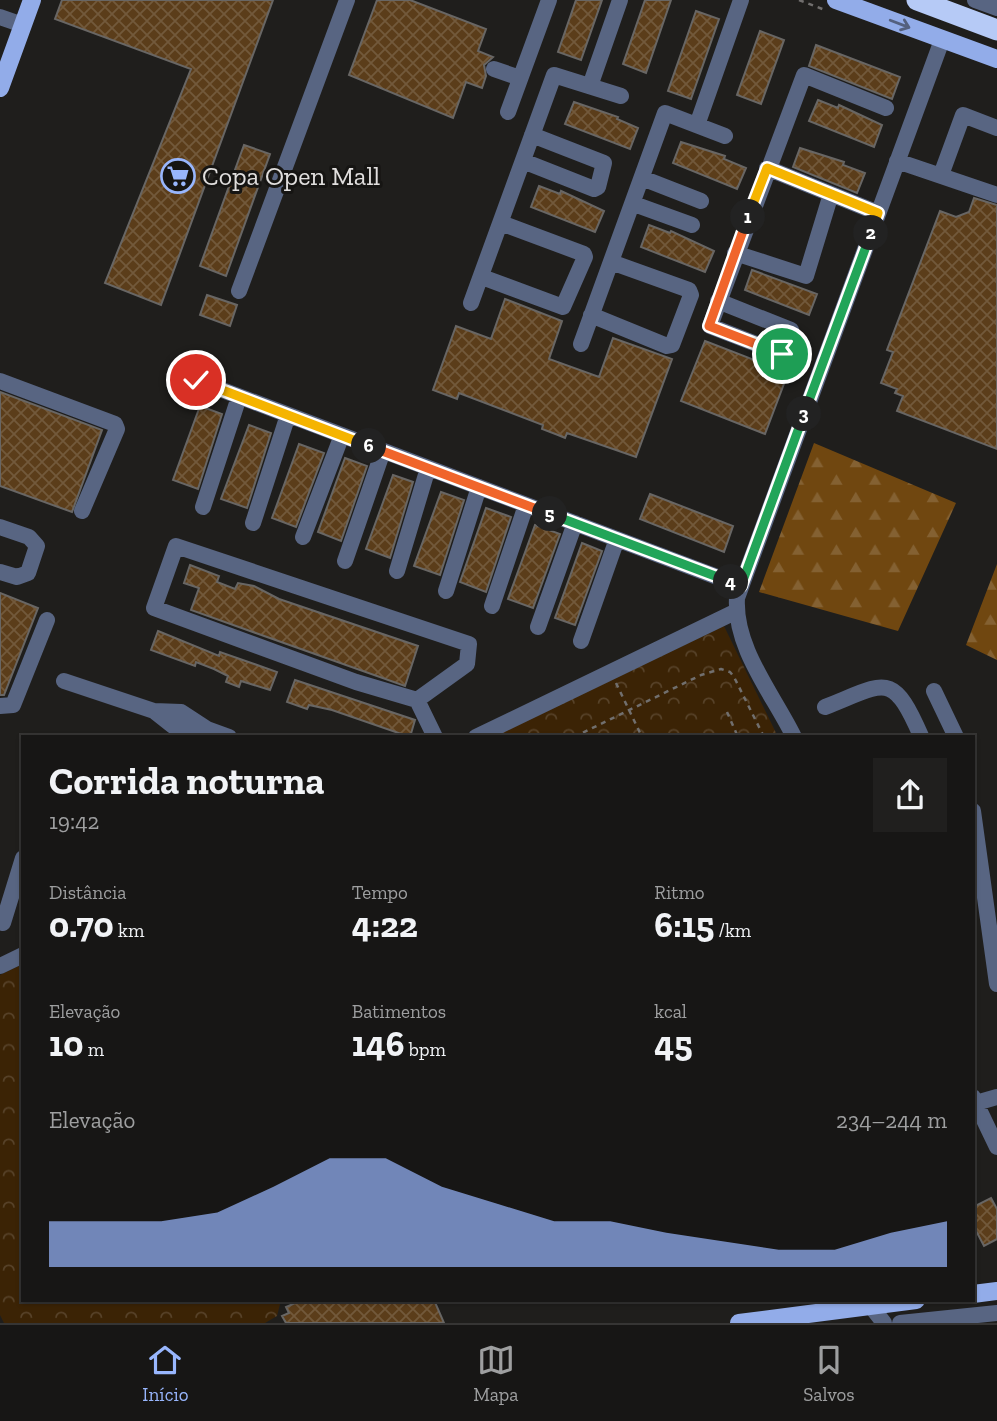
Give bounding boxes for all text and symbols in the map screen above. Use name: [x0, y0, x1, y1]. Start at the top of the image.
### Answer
one-way arrow: [888, 19, 910, 31]
supermarket icon: Copa Open Mall: [159, 157, 197, 195]
place label: Copa Open Mall: [202, 160, 380, 192]
pin: 1: [730, 200, 766, 234]
text: 1: [744, 205, 751, 228]
pin: 2: [854, 216, 888, 250]
text: 2: [865, 221, 876, 244]
pin: [752, 324, 812, 384]
icon: arrive: [763, 335, 801, 373]
pin: [166, 350, 226, 410]
icon: check: [177, 361, 215, 399]
pin: 3: [786, 396, 822, 432]
text: 3: [798, 402, 809, 425]
pin: 6: [352, 428, 386, 464]
text: 6: [363, 434, 374, 457]
pin: 5: [532, 496, 568, 532]
text: 5: [545, 502, 554, 525]
pin: 4: [714, 564, 748, 600]
text: 4: [725, 570, 736, 593]
text: Corrida noturna: [49, 758, 325, 804]
button: share: [873, 758, 947, 832]
text: 19:42: [49, 807, 99, 835]
text: Distância: [49, 881, 126, 904]
text: Tempo: [352, 881, 408, 904]
text: Ritmo: [654, 881, 705, 904]
text: 0.70: [49, 904, 114, 946]
text: 4:22: [352, 904, 418, 946]
text: 6:15: [654, 904, 714, 946]
text: km: [114, 919, 144, 942]
text: /km: [714, 919, 751, 942]
text: Elevação: [49, 1000, 120, 1023]
text: Batimentos: [352, 1000, 446, 1023]
text: kcal: [654, 1000, 687, 1023]
text: 10: [49, 1023, 83, 1065]
text: 146: [352, 1023, 405, 1065]
text: 45: [654, 1023, 693, 1065]
text: m: [83, 1038, 104, 1061]
text: bpm: [405, 1038, 446, 1061]
text: Elevação: [49, 1106, 135, 1134]
text: 234–244 m: [836, 1106, 947, 1134]
tab: Início: [142, 1341, 188, 1406]
tab: Mapa: [473, 1341, 519, 1406]
tab: Salvos: [803, 1341, 855, 1406]

